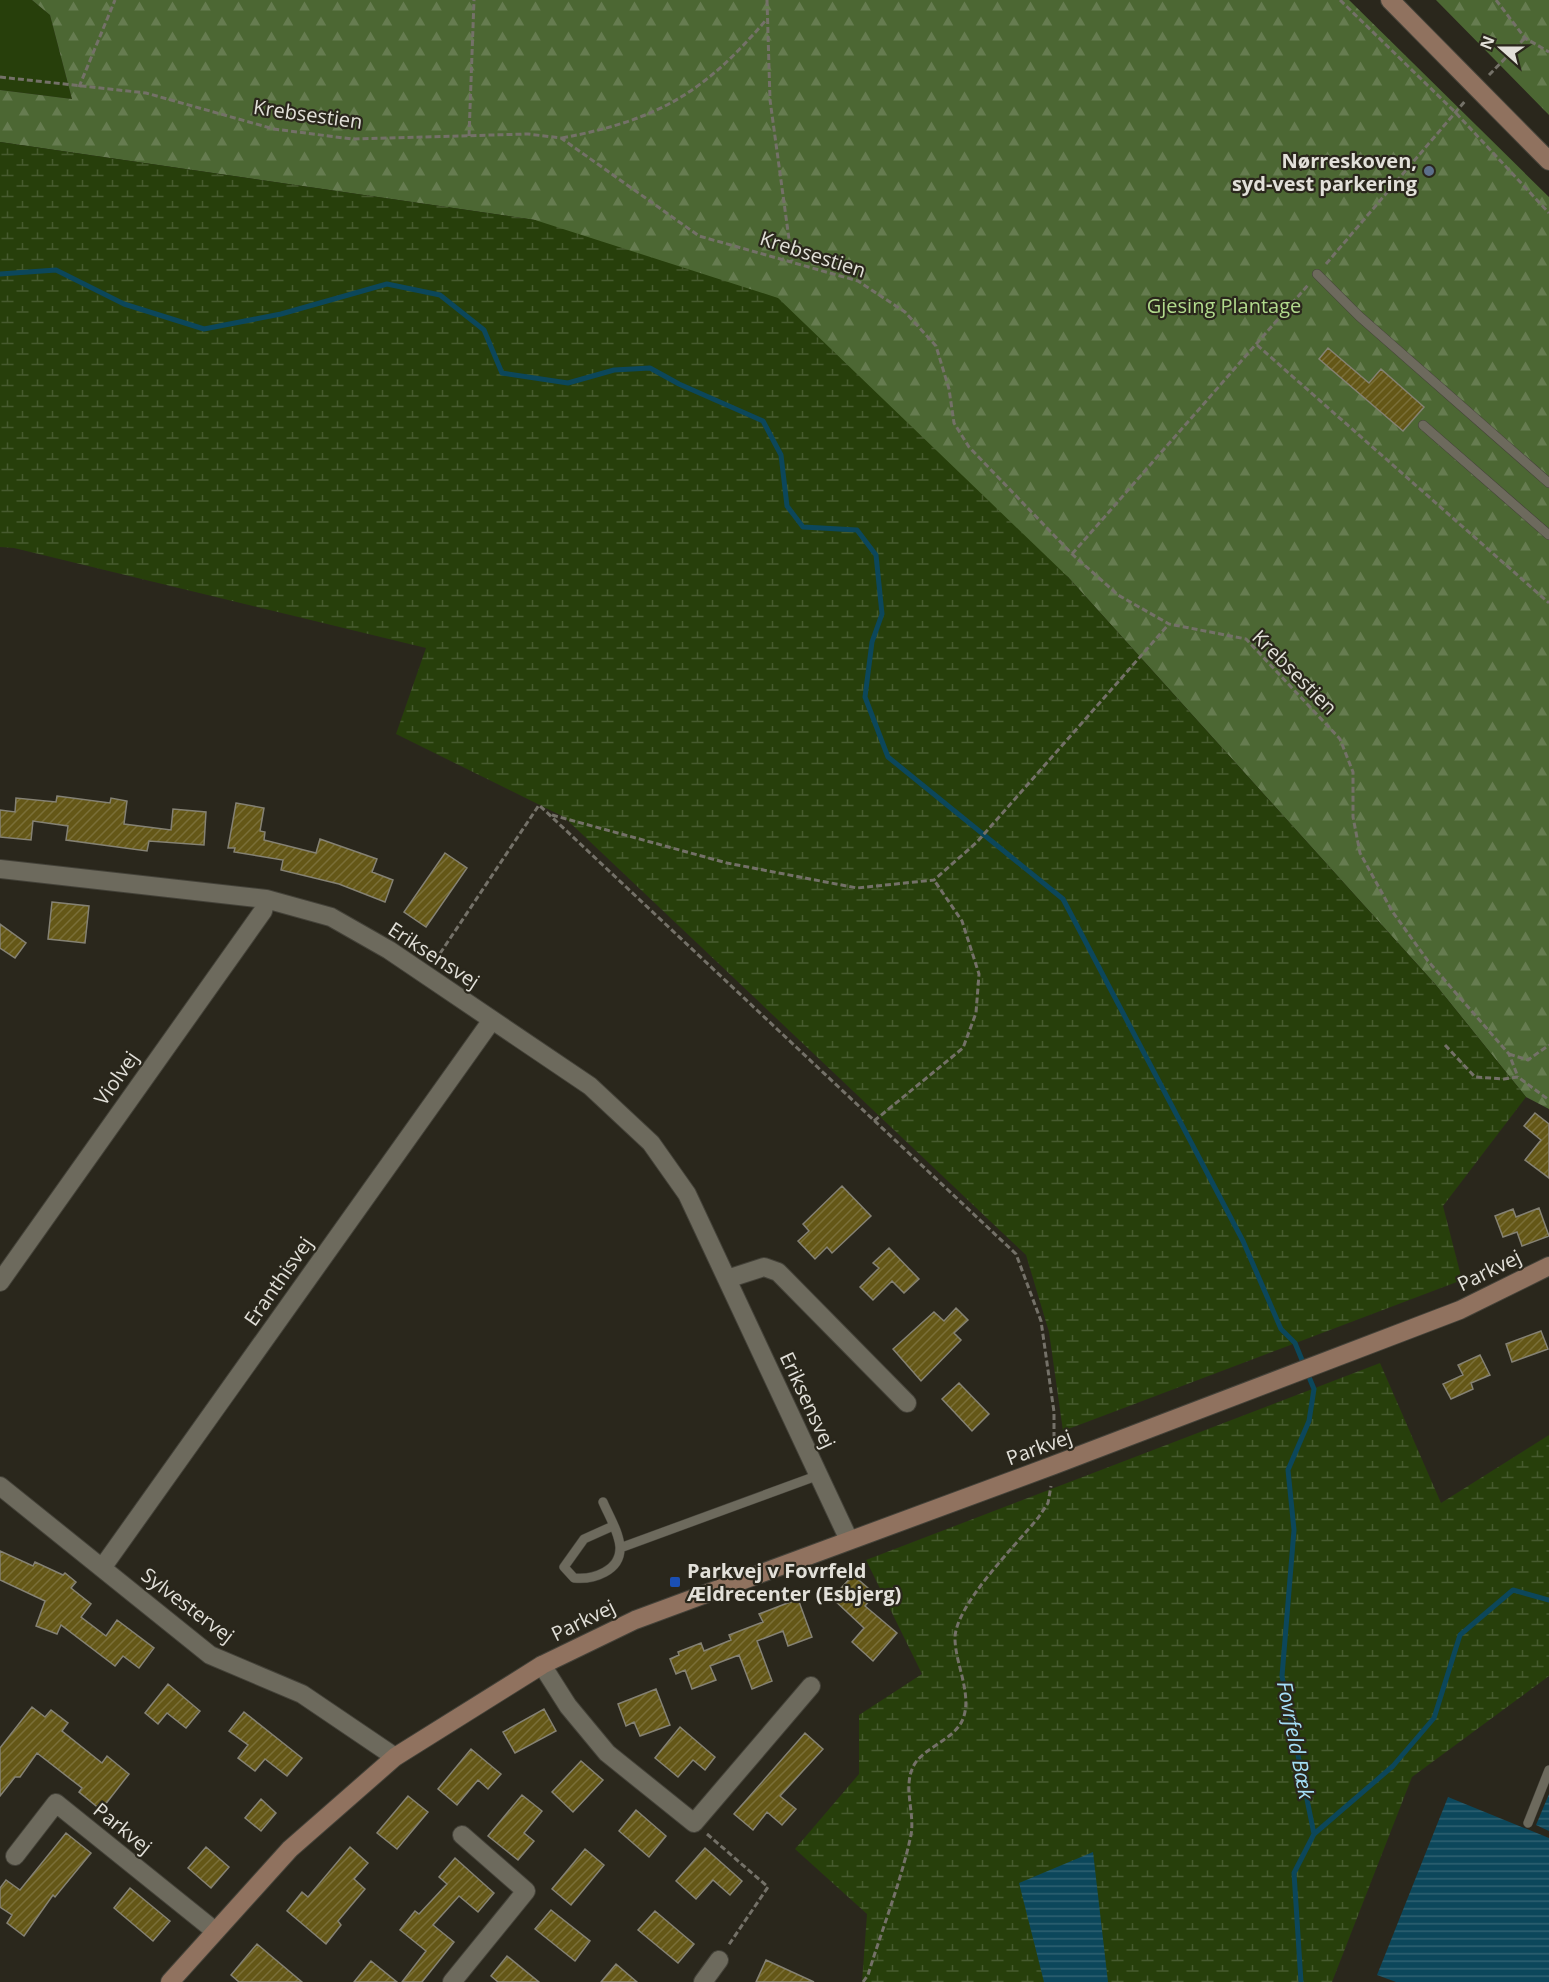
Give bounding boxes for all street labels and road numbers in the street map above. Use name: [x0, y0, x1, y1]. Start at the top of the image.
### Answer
street label: Krebsestien: [252, 93, 364, 135]
street label: Krebsestien: [757, 224, 869, 284]
street label: Krebsestien: [1247, 624, 1343, 720]
street label: Eriksensvej: [383, 915, 485, 995]
street label: Violvej: [88, 1046, 144, 1110]
street label: Eranthisvej: [237, 1231, 319, 1331]
street label: Parkvej: [1452, 1243, 1526, 1297]
street label: Eriksensvej: [774, 1347, 842, 1453]
street label: Parkvej: [1002, 1423, 1076, 1471]
street label: Sylvestervej: [136, 1561, 240, 1649]
street label: Parkvej: [546, 1593, 620, 1647]
street label: Parkvej: [88, 1796, 158, 1860]

